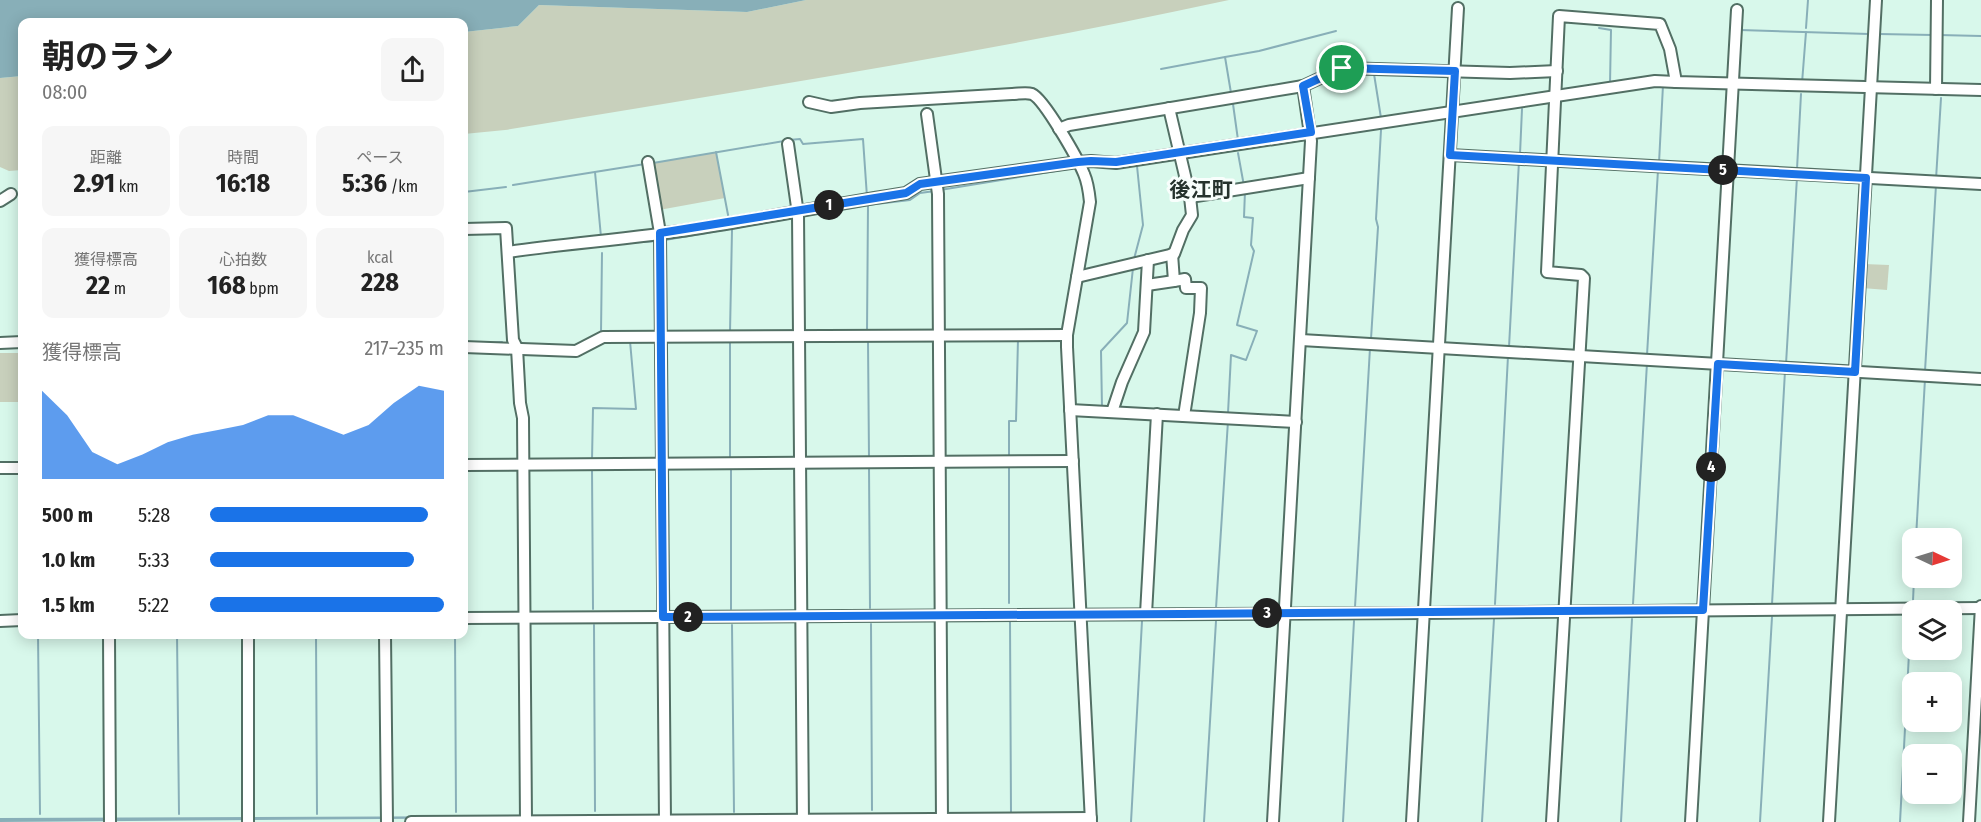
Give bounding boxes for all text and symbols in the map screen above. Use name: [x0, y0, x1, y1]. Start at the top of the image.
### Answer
text: 朝のラン: [42, 37, 174, 77]
button: share: [381, 38, 444, 101]
pin: [1316, 42, 1367, 93]
icon: arrive: [1325, 51, 1358, 84]
text: 08:00: [42, 80, 88, 104]
text: 距離: [90, 148, 122, 167]
text: 時間: [227, 148, 259, 167]
text: ペース: [356, 148, 404, 167]
pin: 5: [1708, 155, 1738, 185]
text: 5: [1719, 160, 1727, 179]
text: 2.91: [73, 168, 115, 199]
text: 16:18: [216, 168, 270, 199]
text: 5:36: [342, 168, 387, 199]
text: km: [115, 177, 139, 196]
text: /km: [387, 177, 418, 196]
district label: 後江町: [1170, 177, 1233, 203]
pin: 1: [814, 190, 844, 220]
text: 1: [826, 195, 832, 214]
text: kcal: [367, 248, 393, 267]
text: 獲得標高: [74, 250, 138, 269]
text: 心拍数: [219, 250, 267, 269]
text: 228: [361, 267, 399, 298]
text: 22: [86, 270, 110, 301]
text: 168: [207, 270, 246, 301]
text: m: [110, 279, 126, 298]
text: bpm: [246, 279, 279, 298]
text: 217–235 m: [364, 336, 444, 360]
text: 獲得標高: [42, 340, 122, 364]
pin: 4: [1696, 452, 1726, 482]
text: 4: [1707, 457, 1715, 476]
text: 500 m: [42, 503, 93, 527]
text: 5:28: [138, 503, 170, 527]
north arrow: [1902, 528, 1962, 588]
map controls: [1902, 528, 1962, 804]
text: 1.0 km: [42, 548, 95, 572]
text: 5:33: [138, 548, 170, 572]
text: 1.5 km: [42, 593, 95, 617]
text: 5:22: [138, 593, 169, 617]
pin: 3: [1252, 598, 1282, 628]
button: layers: [1902, 600, 1962, 660]
pin: 2: [673, 602, 703, 632]
text: 3: [1263, 603, 1271, 622]
text: 2: [684, 607, 692, 626]
button: +: [1902, 672, 1962, 732]
button: −: [1902, 744, 1962, 804]

